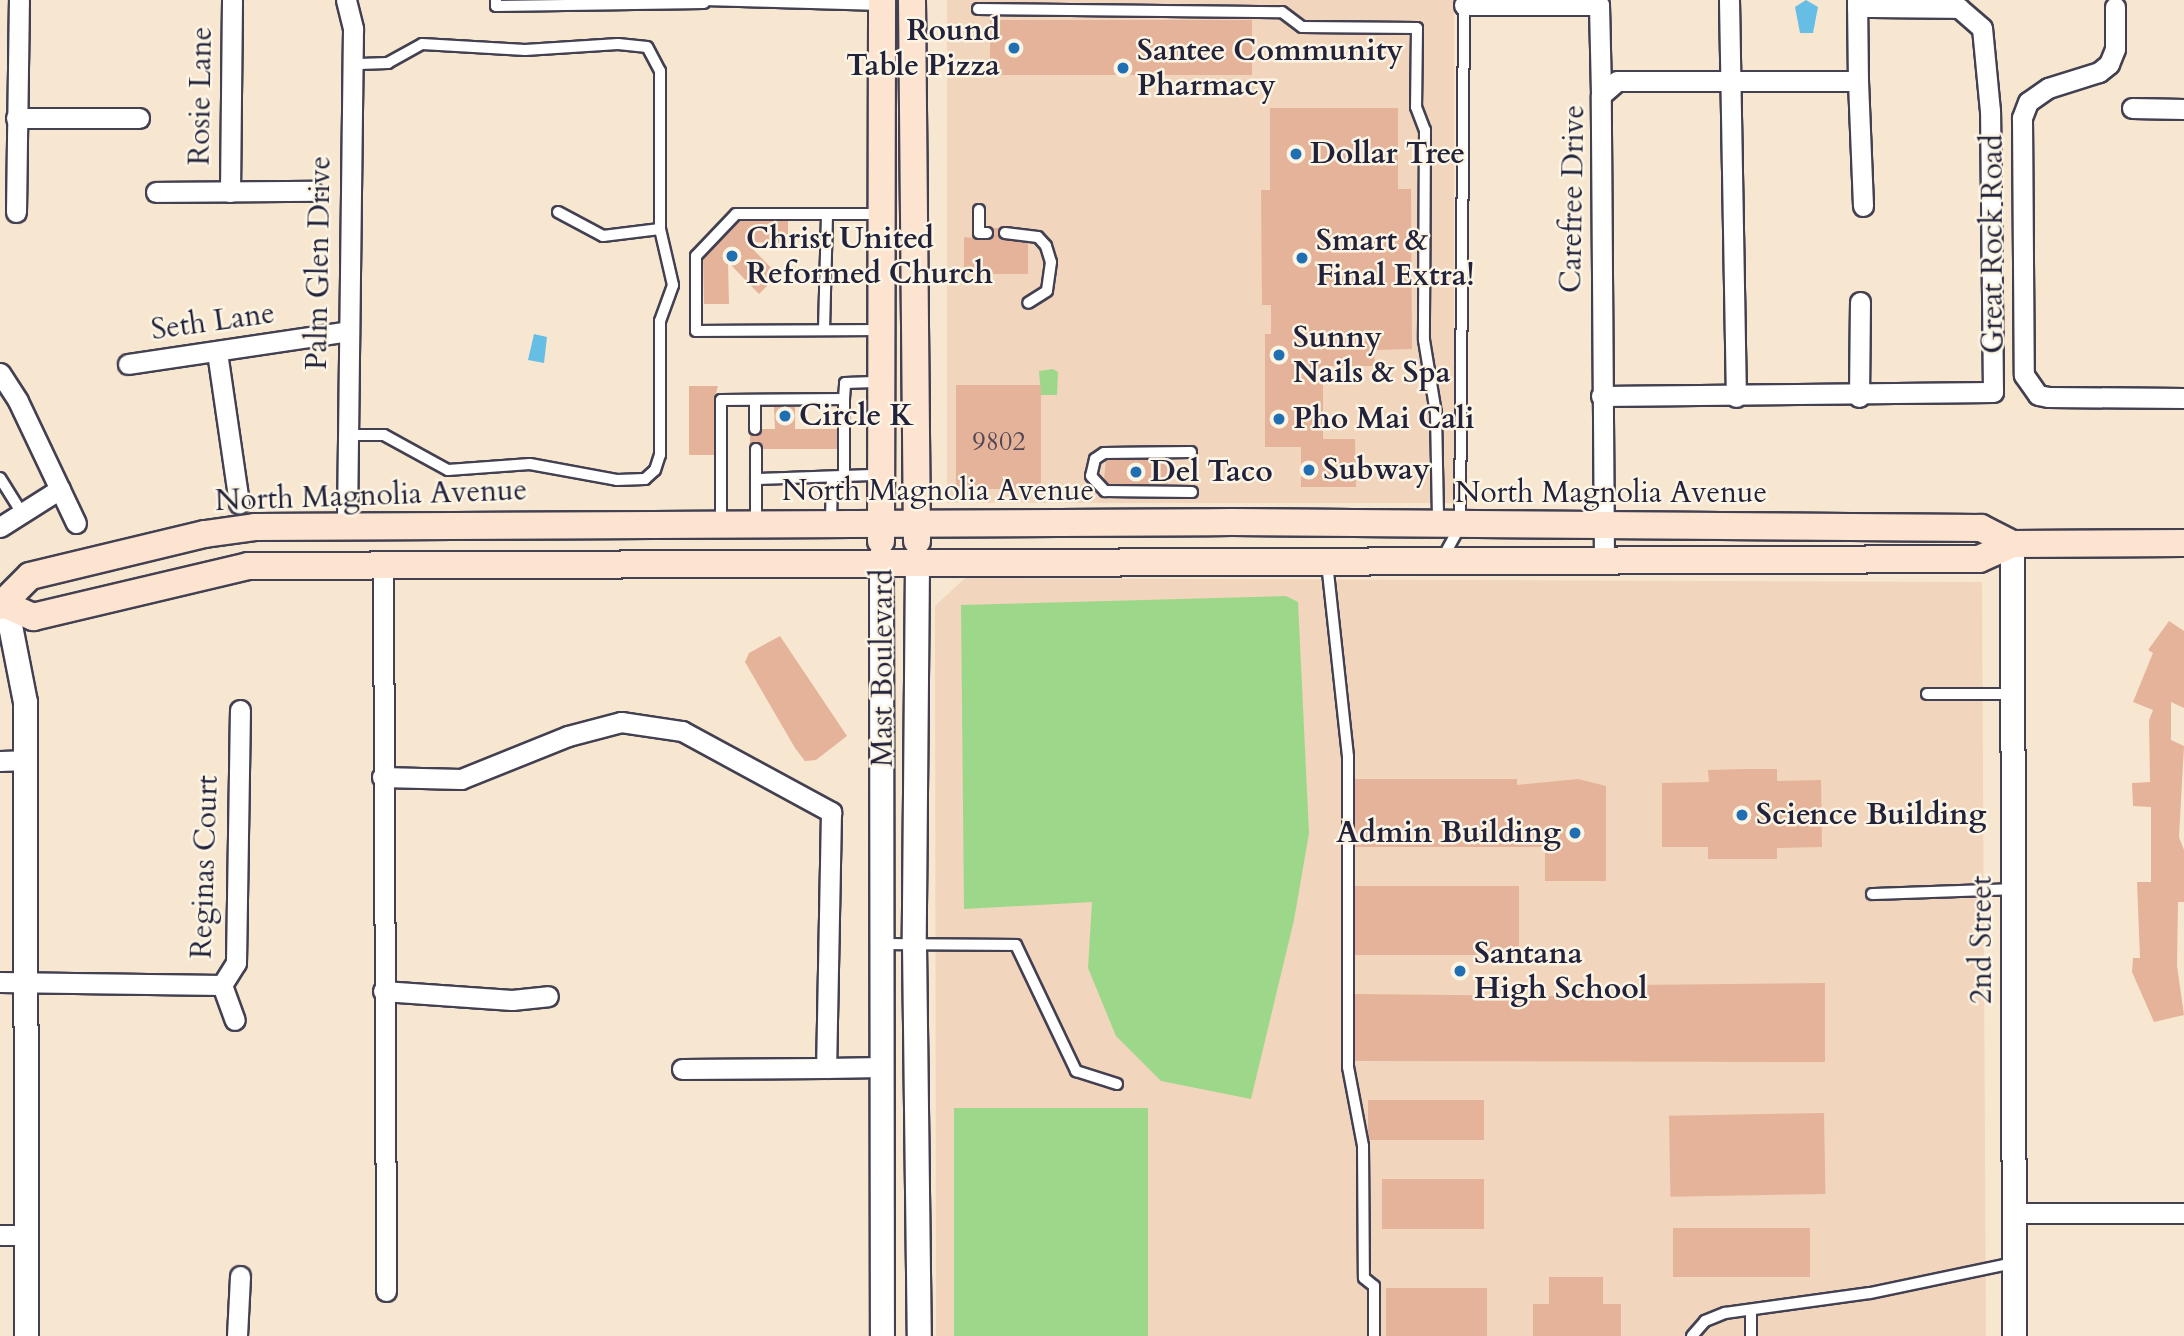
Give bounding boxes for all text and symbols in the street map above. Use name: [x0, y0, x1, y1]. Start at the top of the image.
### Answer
place label: Round Table Pizza: [846, 13, 1000, 83]
street label: Rosie Lane: [182, 26, 220, 166]
place label: Santee Community Pharmacy: [1137, 33, 1403, 104]
marker: Round Table Pizza: [1006, 40, 1022, 56]
marker: Santee Community Pharmacy: [1115, 60, 1131, 76]
street label: Carefree Drive: [1553, 104, 1593, 294]
street label: Great Rock Road: [1975, 134, 2011, 354]
place label: Dollar Tree: [1310, 136, 1465, 172]
marker: Dollar Tree: [1288, 146, 1304, 162]
street label: Palm Glen Drive: [299, 155, 339, 371]
place label: Christ United Reformed Church: [746, 221, 993, 292]
place label: Smart & Final Extra!: [1316, 223, 1475, 294]
marker: Christ United Reformed Church: [724, 248, 740, 264]
marker: Smart & Final Extra!: [1294, 250, 1310, 266]
street label: Seth Lane: [149, 296, 277, 348]
place label: Sunny Nails & Spa: [1293, 320, 1451, 390]
marker: Sunny Nails & Spa: [1271, 347, 1287, 363]
place label: Circle K: [799, 398, 914, 434]
place label: Pho Mai Cali: [1293, 401, 1474, 437]
marker: Circle K: [777, 408, 793, 424]
marker: Pho Mai Cali: [1271, 411, 1287, 427]
house number: 9802: [972, 426, 1026, 458]
place label: Subway: [1323, 452, 1430, 488]
place label: Del Taco: [1150, 454, 1273, 490]
marker: Subway: [1301, 462, 1317, 478]
marker: Del Taco: [1128, 464, 1144, 480]
street label: North Magnolia Avenue: [214, 473, 528, 519]
street label: North Magnolia Avenue: [782, 473, 1094, 509]
street label: North Magnolia Avenue: [1455, 475, 1767, 511]
street label: Mast Boulevard: [865, 569, 901, 767]
street label: Reginas Court: [184, 775, 226, 959]
place label: Science Building: [1756, 797, 1986, 833]
marker: Science Building: [1734, 807, 1750, 823]
place label: Admin Building: [1336, 815, 1561, 851]
marker: Admin Building: [1567, 825, 1583, 841]
street label: 2nd Street: [1964, 876, 2000, 1004]
place label: Santana High School: [1474, 936, 1648, 1006]
marker: Santana High School: [1452, 963, 1468, 979]

